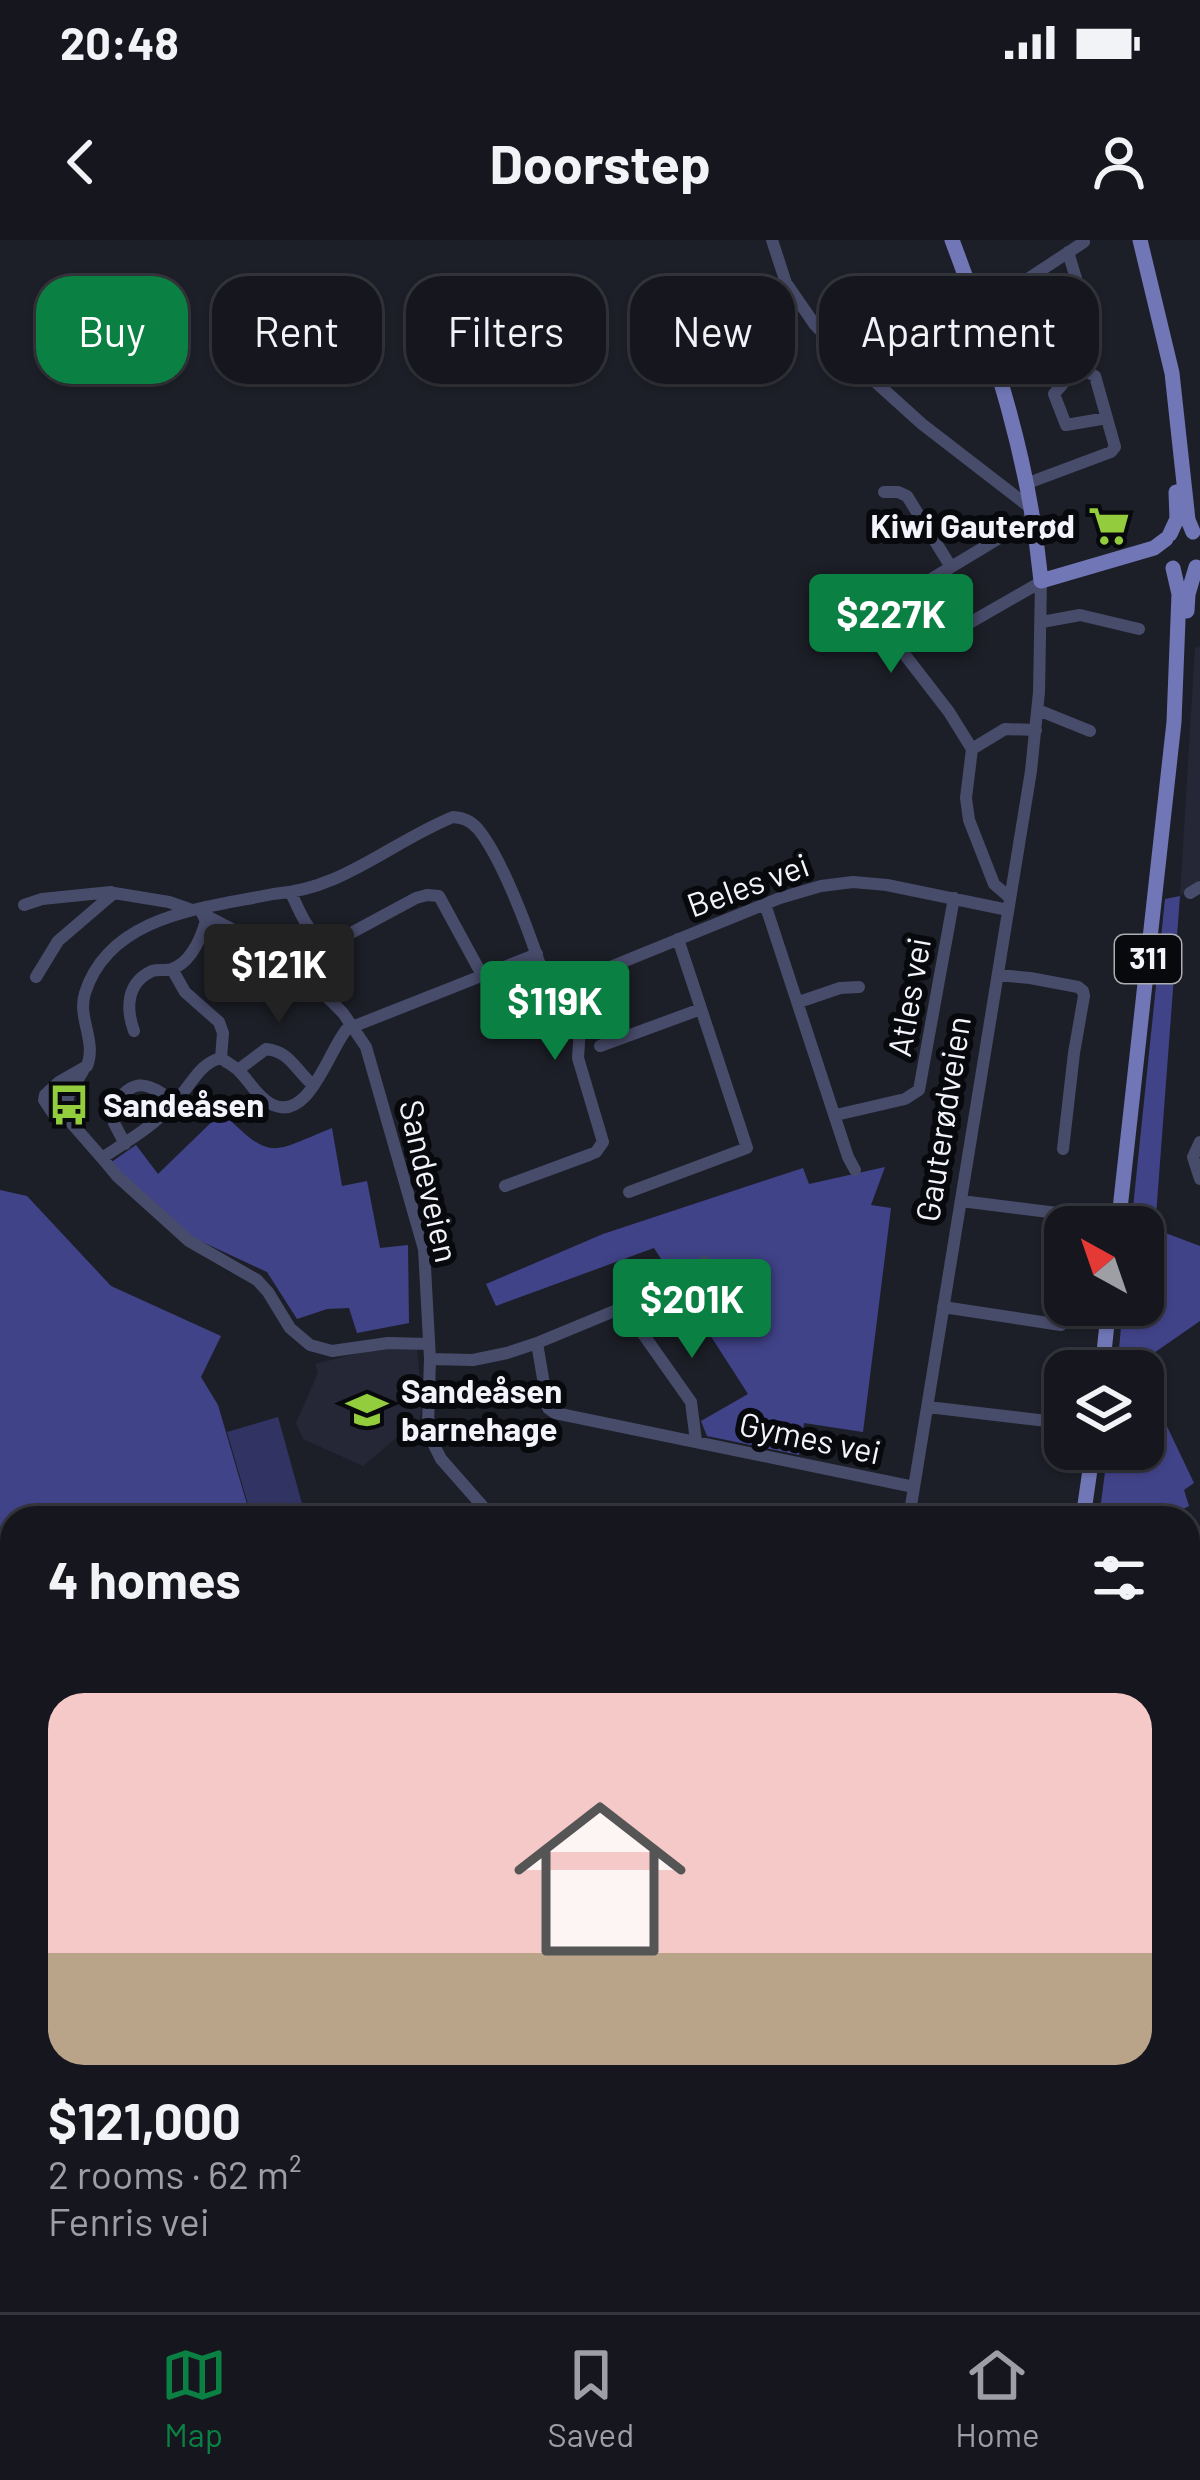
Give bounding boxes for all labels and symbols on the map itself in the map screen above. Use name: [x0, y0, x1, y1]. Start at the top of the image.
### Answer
supermarket icon: Kiwi Gauterød: [1086, 503, 1132, 549]
place label: Kiwi Gauterød: [870, 505, 1075, 545]
pin: $227K: [807, 574, 975, 676]
street label: Beles vei: [681, 844, 814, 925]
pin: $121K: [195, 924, 363, 1026]
street label: Atles vei: [878, 934, 938, 1059]
road number: 311: [1115, 935, 1181, 983]
pin: $119K: [471, 961, 639, 1063]
street label: Gauterødveien: [906, 1013, 978, 1224]
bus stop icon: Sandeåsen: [46, 1082, 92, 1128]
place label: Sandeåsen: [103, 1084, 264, 1124]
street label: Sandeveien: [392, 1096, 468, 1266]
north arrow: [1044, 1206, 1164, 1326]
pin: $201K: [608, 1259, 776, 1361]
place label: Sandeåsen barnehage: [401, 1370, 562, 1448]
school or university icon: Sandeåsen barnehage: [344, 1387, 390, 1433]
street label: Gymes vei: [736, 1403, 884, 1471]

